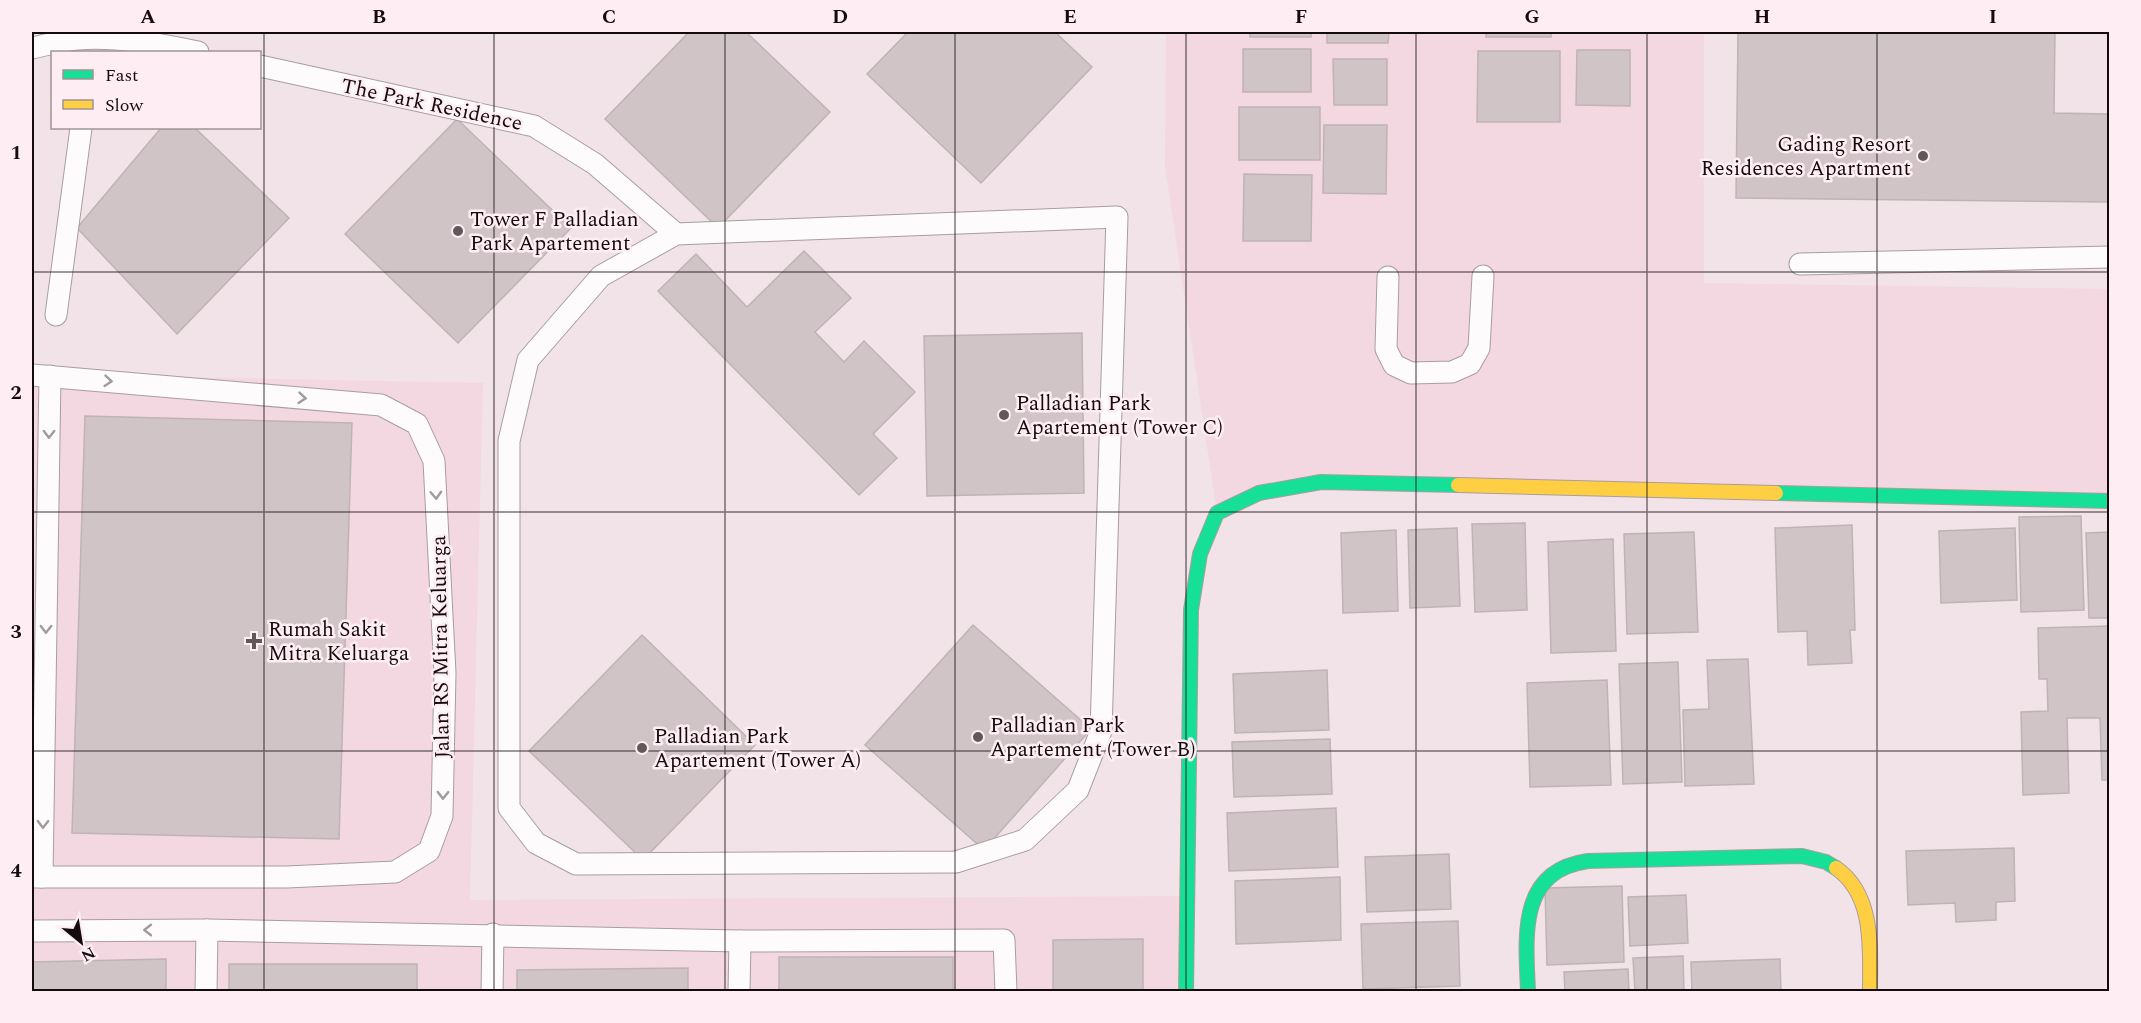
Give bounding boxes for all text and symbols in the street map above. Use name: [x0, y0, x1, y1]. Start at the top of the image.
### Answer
text: A: [140, 2, 156, 32]
text: B: [372, 2, 386, 32]
text: C: [602, 2, 616, 32]
text: D: [832, 2, 848, 32]
text: E: [1063, 2, 1077, 32]
text: F: [1295, 2, 1307, 32]
text: G: [1524, 2, 1540, 32]
text: H: [1754, 2, 1770, 32]
text: I: [1989, 2, 1997, 32]
legend: [51, 51, 261, 129]
text: Fast: [105, 62, 138, 89]
street label: The Park Residence: [338, 70, 525, 140]
text: Slow: [105, 92, 144, 119]
place label: Gading Resort Residences Apartment: [1701, 129, 1911, 185]
text: 1: [10, 138, 22, 168]
marker: Gading Resort Residences Apartment: [1916, 149, 1930, 163]
place label: Tower F Palladian Park Apartement: [470, 204, 639, 260]
marker: Tower F Palladian Park Apartement: [451, 224, 465, 238]
one-way arrow: [103, 374, 112, 387]
text: 2: [10, 378, 22, 408]
place label: Palladian Park Apartement (Tower C): [1016, 388, 1223, 444]
one-way arrow: [298, 391, 307, 404]
marker: Palladian Park Apartement (Tower C): [997, 408, 1011, 422]
one-way arrow: [42, 430, 55, 439]
one-way arrow: [429, 491, 442, 500]
street label: Jalan RS Mitra Keluarga: [423, 534, 459, 759]
place label: Rumah Sakit Mitra Keluarga: [268, 614, 410, 670]
text: 3: [10, 617, 22, 647]
one-way arrow: [39, 624, 52, 633]
marker: Rumah Sakit Mitra Keluarga: [245, 632, 263, 650]
place label: Palladian Park Apartement (Tower B): [990, 710, 1195, 766]
place label: Palladian Park Apartement (Tower A): [654, 721, 861, 777]
marker: Palladian Park Apartement (Tower B): [971, 730, 985, 744]
marker: Palladian Park Apartement (Tower A): [635, 741, 649, 755]
one-way arrow: [437, 790, 449, 799]
one-way arrow: [36, 819, 49, 828]
text: 4: [10, 856, 22, 886]
north arrow: [51, 912, 111, 972]
one-way arrow: [144, 924, 153, 936]
text: N: [76, 940, 100, 968]

